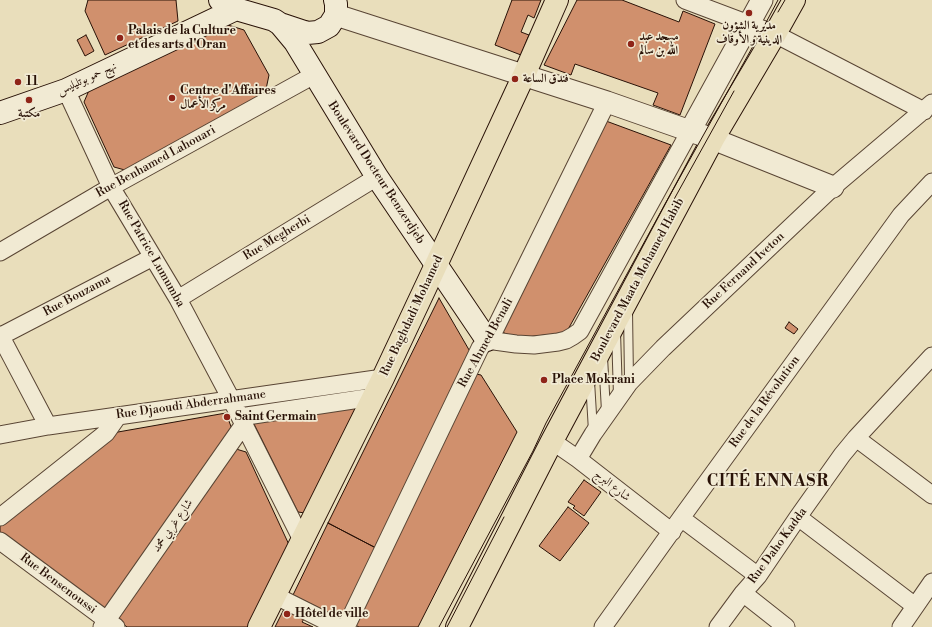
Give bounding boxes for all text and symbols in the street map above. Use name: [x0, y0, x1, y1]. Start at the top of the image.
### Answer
marker: مديرية الشؤون الدينية و الأوقاف: [744, 8, 754, 18]
place label: مديرية الشؤون الدينية و الأوقاف: [716, 19, 782, 47]
place label: Palais de la Culture et des arts d'Oran: [128, 24, 236, 52]
place label: مسجد عبد الله بن سالم: [639, 30, 679, 58]
marker: Palais de la Culture et des arts d'Oran: [115, 33, 125, 43]
marker: مسجد عبد الله بن سالم: [626, 39, 636, 49]
street label: نهج حمو بوتليليس: [55, 59, 119, 99]
place label: فندق الساعة: [523, 72, 569, 86]
marker: فندق الساعة: [510, 74, 520, 84]
place label: 11: [26, 75, 38, 89]
marker: 11: [13, 77, 23, 87]
place label: Centre d'Affaires مركز الأعمال: [180, 84, 276, 112]
marker: Centre d'Affaires مركز الأعمال: [167, 93, 177, 103]
marker: مكتبة: [24, 95, 34, 105]
street label: Boulevard Docteur Benzerdjeb: [324, 99, 428, 247]
place label: مكتبة: [18, 107, 40, 121]
street label: Rue Benhamed Lahouari: [94, 123, 218, 201]
street label: Boulevard Maata Mohamed Habib: [589, 196, 687, 364]
street label: Rue Patrice Lumumba: [114, 198, 188, 310]
street label: Rue Megherbi: [241, 212, 313, 264]
street label: Rue Fernand Iveton: [700, 230, 788, 312]
street label: Rue Baghdadi Mohamed: [378, 253, 446, 379]
street label: Rue Bouzama: [41, 272, 113, 320]
street label: Rue Ahmed Benali: [455, 296, 517, 390]
street label: Rue de la Révolution: [727, 353, 803, 451]
place label: Place Mokrani: [552, 373, 635, 387]
marker: Place Mokrani: [539, 375, 549, 385]
street label: Rue Djaoudi Abderrahmane: [115, 387, 267, 423]
place label: Saint Germain: [235, 410, 316, 424]
marker: Saint Germain: [222, 412, 232, 422]
street label: شارع البرج: [591, 467, 633, 505]
district label: CITÉ ENNASR: [707, 472, 829, 492]
street label: شارع غربي محمد: [149, 497, 197, 555]
street label: Rue Daho Kadda: [746, 505, 810, 587]
street label: Rue Bensenoussi: [17, 551, 99, 617]
place label: Hôtel de ville: [295, 607, 368, 621]
marker: Hôtel de ville: [282, 609, 292, 619]

